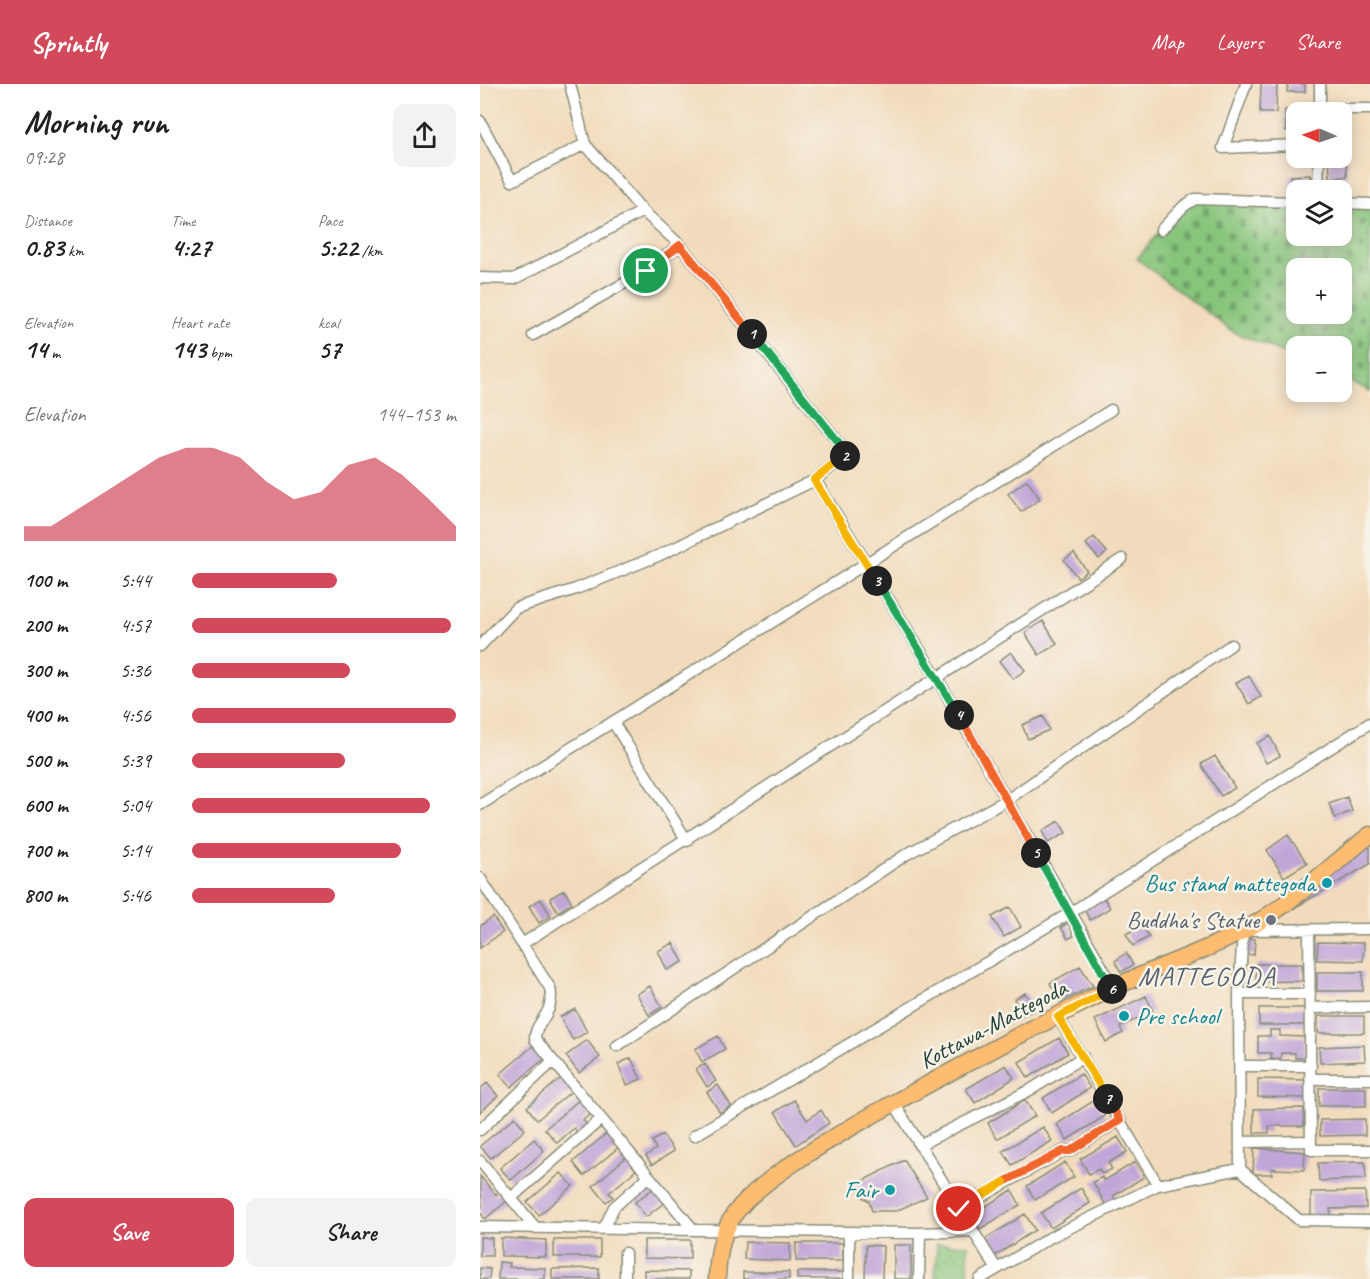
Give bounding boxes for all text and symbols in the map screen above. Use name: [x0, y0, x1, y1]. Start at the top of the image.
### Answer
text: Sprintly: [30, 25, 107, 60]
text: Map: [1151, 29, 1184, 55]
text: Layers: [1217, 29, 1263, 55]
text: Share: [1296, 29, 1340, 55]
text: Morning run: [24, 101, 168, 143]
north arrow: [1286, 102, 1352, 168]
map controls: [1286, 102, 1352, 402]
button: share: [393, 104, 456, 167]
text: 09:28: [24, 145, 64, 170]
button: layers: [1286, 180, 1352, 246]
text: Distance: [24, 211, 72, 231]
text: Time: [171, 211, 195, 231]
text: Pace: [318, 211, 343, 231]
text: 0.83: [24, 231, 64, 264]
text: 4:27: [171, 231, 211, 264]
text: 5:22: [318, 231, 358, 264]
text: km: [64, 241, 84, 261]
text: /km: [358, 241, 383, 261]
pin: [620, 245, 671, 296]
icon: arrive: [629, 254, 662, 287]
button: +: [1286, 258, 1352, 324]
text: Elevation: [24, 313, 73, 333]
text: Heart rate: [171, 313, 229, 333]
text: kcal: [318, 313, 339, 333]
pin: 1: [737, 319, 767, 349]
text: 1: [748, 324, 756, 344]
text: 14: [24, 333, 47, 366]
text: 143: [171, 333, 206, 366]
text: 57: [318, 333, 341, 366]
button: −: [1286, 336, 1352, 402]
text: m: [47, 343, 60, 363]
text: bpm: [206, 343, 232, 363]
text: Elevation: [24, 402, 86, 427]
text: 144–153 m: [377, 402, 456, 427]
pin: 2: [830, 441, 860, 471]
text: 2: [841, 446, 849, 466]
pin: 3: [862, 566, 892, 596]
text: 100 m: [24, 568, 67, 593]
text: 5:44: [120, 568, 151, 593]
text: 3: [873, 571, 881, 591]
text: 200 m: [24, 613, 67, 638]
text: 4:57: [120, 613, 151, 638]
text: 300 m: [24, 658, 67, 683]
text: 5:36: [120, 658, 151, 683]
pin: 4: [944, 700, 974, 730]
text: 400 m: [24, 703, 67, 728]
text: 4:56: [120, 703, 151, 728]
text: 4: [955, 705, 963, 725]
text: 500 m: [24, 748, 67, 773]
text: 5:39: [120, 748, 151, 773]
text: 600 m: [24, 793, 68, 818]
text: 5:04: [120, 793, 151, 818]
text: 700 m: [24, 838, 67, 863]
text: 5:14: [120, 838, 151, 863]
pin: 5: [1021, 838, 1051, 868]
text: 5: [1033, 843, 1039, 863]
place label: Bus stand mattegoda: [1145, 868, 1317, 898]
marker: Bus stand mattegoda: [1320, 876, 1334, 890]
text: 800 m: [24, 883, 67, 908]
text: 5:46: [120, 883, 151, 908]
place label: Buddha's Statue: [1127, 905, 1261, 935]
marker: Buddha's Statue: [1264, 913, 1278, 927]
district label: MATTEGODA: [1138, 959, 1276, 993]
street label: Kottawa-Mattegoda: [914, 972, 1073, 1076]
pin: 6: [1097, 974, 1127, 1004]
text: 6: [1108, 979, 1116, 999]
place label: Pre school: [1136, 1001, 1223, 1031]
marker: Pre school: [1117, 1009, 1131, 1023]
pin: 7: [1093, 1084, 1123, 1114]
text: 7: [1104, 1089, 1112, 1109]
place label: Fair: [844, 1175, 880, 1205]
marker: Fair: [883, 1183, 897, 1197]
pin: [933, 1183, 984, 1234]
icon: check: [942, 1192, 975, 1225]
button: Save: [24, 1198, 234, 1267]
button: Share: [246, 1198, 456, 1267]

